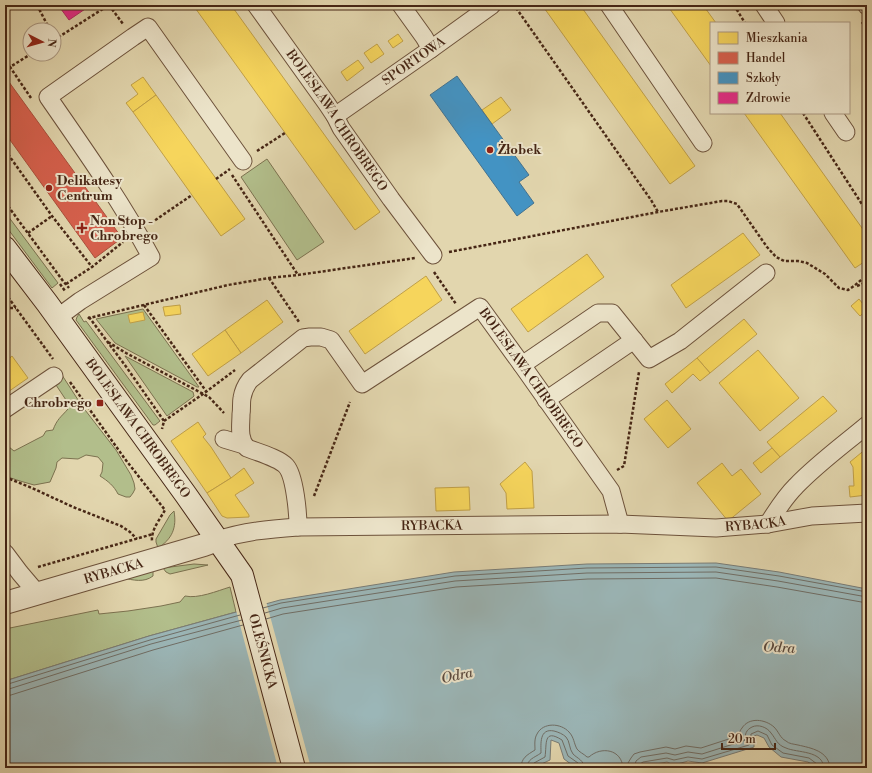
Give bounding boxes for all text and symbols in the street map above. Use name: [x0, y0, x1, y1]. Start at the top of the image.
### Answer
north arrow: [22, 22, 62, 62]
legend: [710, 22, 850, 114]
text: Mieszkania: [746, 31, 808, 46]
street label: SPORTOWA: [379, 33, 449, 89]
text: N: [44, 38, 58, 48]
street label: BOLESŁAWA CHROBREGO: [282, 46, 391, 194]
text: Handel: [746, 51, 786, 66]
text: Szkoły: [746, 71, 781, 86]
text: Zdrowie: [746, 91, 790, 106]
place label: Żłobek: [498, 141, 542, 158]
marker: Żłobek: [485, 145, 495, 155]
place label: Delikatesy Centrum: [57, 173, 122, 204]
marker: Delikatesy Centrum: [44, 183, 54, 193]
place label: Non Stop - Chrobrego: [90, 213, 158, 244]
marker: Non Stop - Chrobrego: [77, 223, 87, 233]
street label: BOLESŁAWA CHROBREGO: [475, 304, 586, 451]
street label: BOLESŁAWA CHROBREGO: [81, 355, 194, 501]
place label: Chrobrego: [24, 395, 92, 411]
marker: Chrobrego: [95, 398, 105, 408]
street label: RYBACKA: [724, 513, 788, 535]
street label: RYBACKA: [401, 517, 464, 534]
street label: RYBACKA: [82, 555, 146, 588]
street label: OLEŚNICKA: [245, 612, 281, 692]
water label: Odra: [763, 638, 796, 658]
water label: Odra: [440, 664, 475, 688]
scale bar: [722, 725, 775, 751]
text: 20 m: [728, 732, 756, 747]

